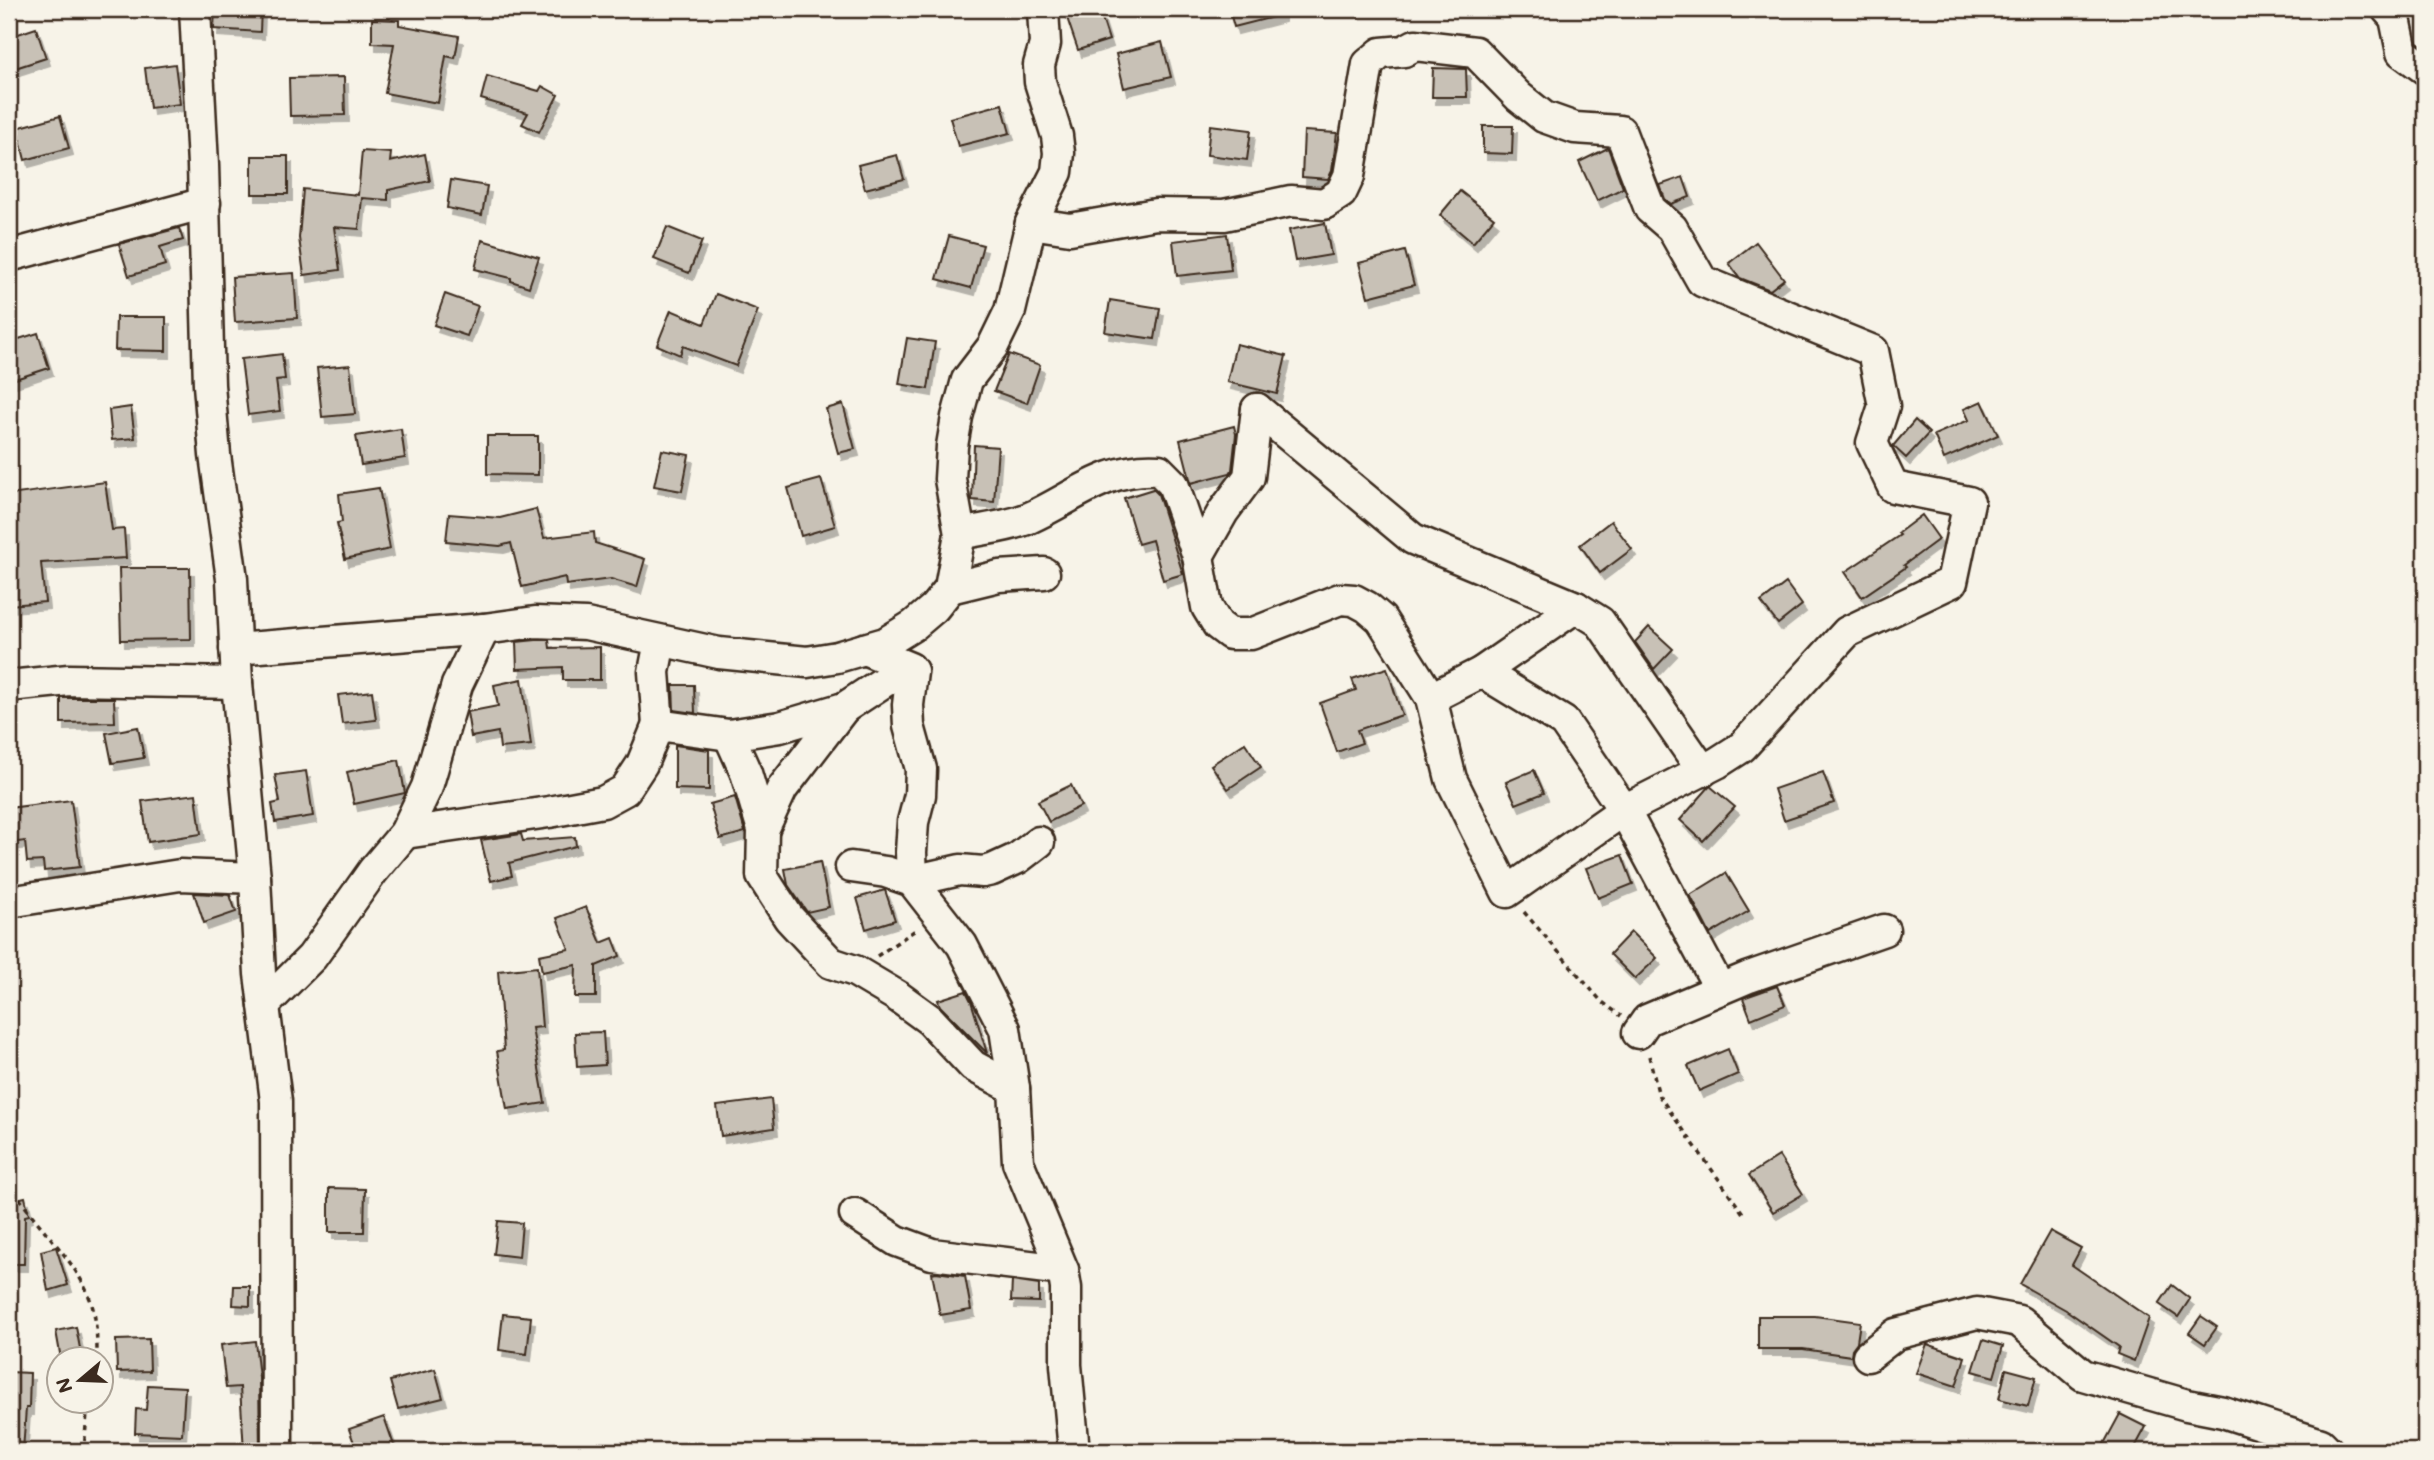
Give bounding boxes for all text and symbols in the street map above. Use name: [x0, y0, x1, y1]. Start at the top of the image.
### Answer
north arrow: [46, 1344, 116, 1414]
text: N: [49, 1375, 78, 1397]

